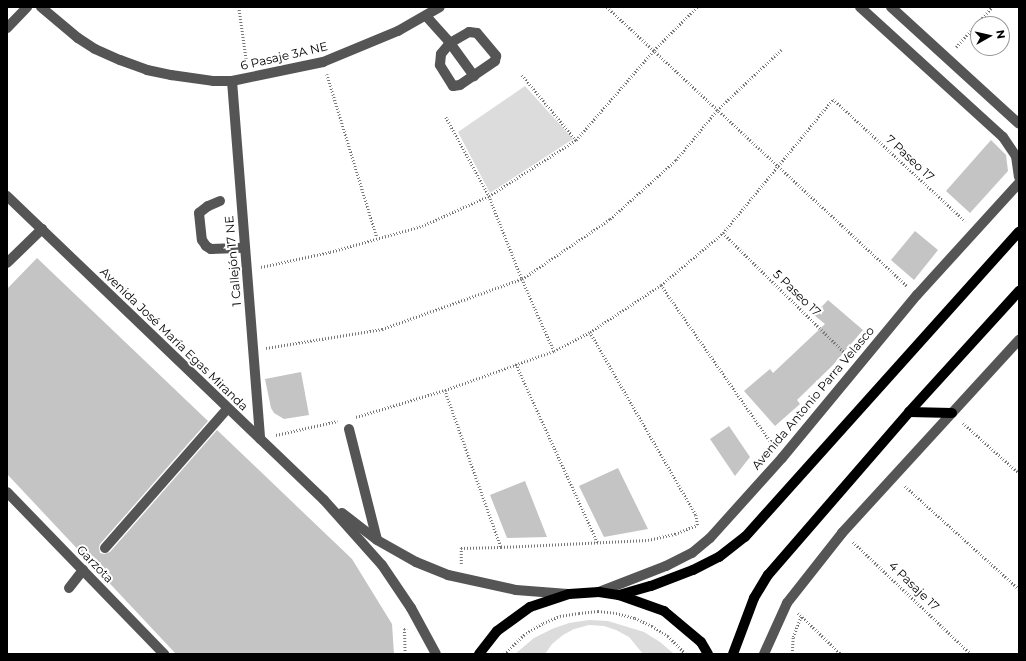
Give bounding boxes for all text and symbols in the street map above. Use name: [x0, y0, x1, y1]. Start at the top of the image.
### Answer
north arrow: [970, 16, 1010, 56]
text: N: [993, 29, 1008, 40]
street label: 6 Pasaje 3A NE: [239, 39, 329, 73]
street label: 7 Paseo 17: [883, 132, 937, 184]
street label: 1 Callejón 17 NE: [222, 215, 244, 307]
street label: Avenida José María Egas Miranda: [97, 264, 251, 414]
street label: 5 Paseo 17: [770, 267, 824, 319]
street label: Avenida Antonio Parra Velasco: [749, 323, 877, 473]
street label: Garzota: [74, 542, 116, 586]
street label: 4 Pasaje 17: [886, 558, 942, 614]

